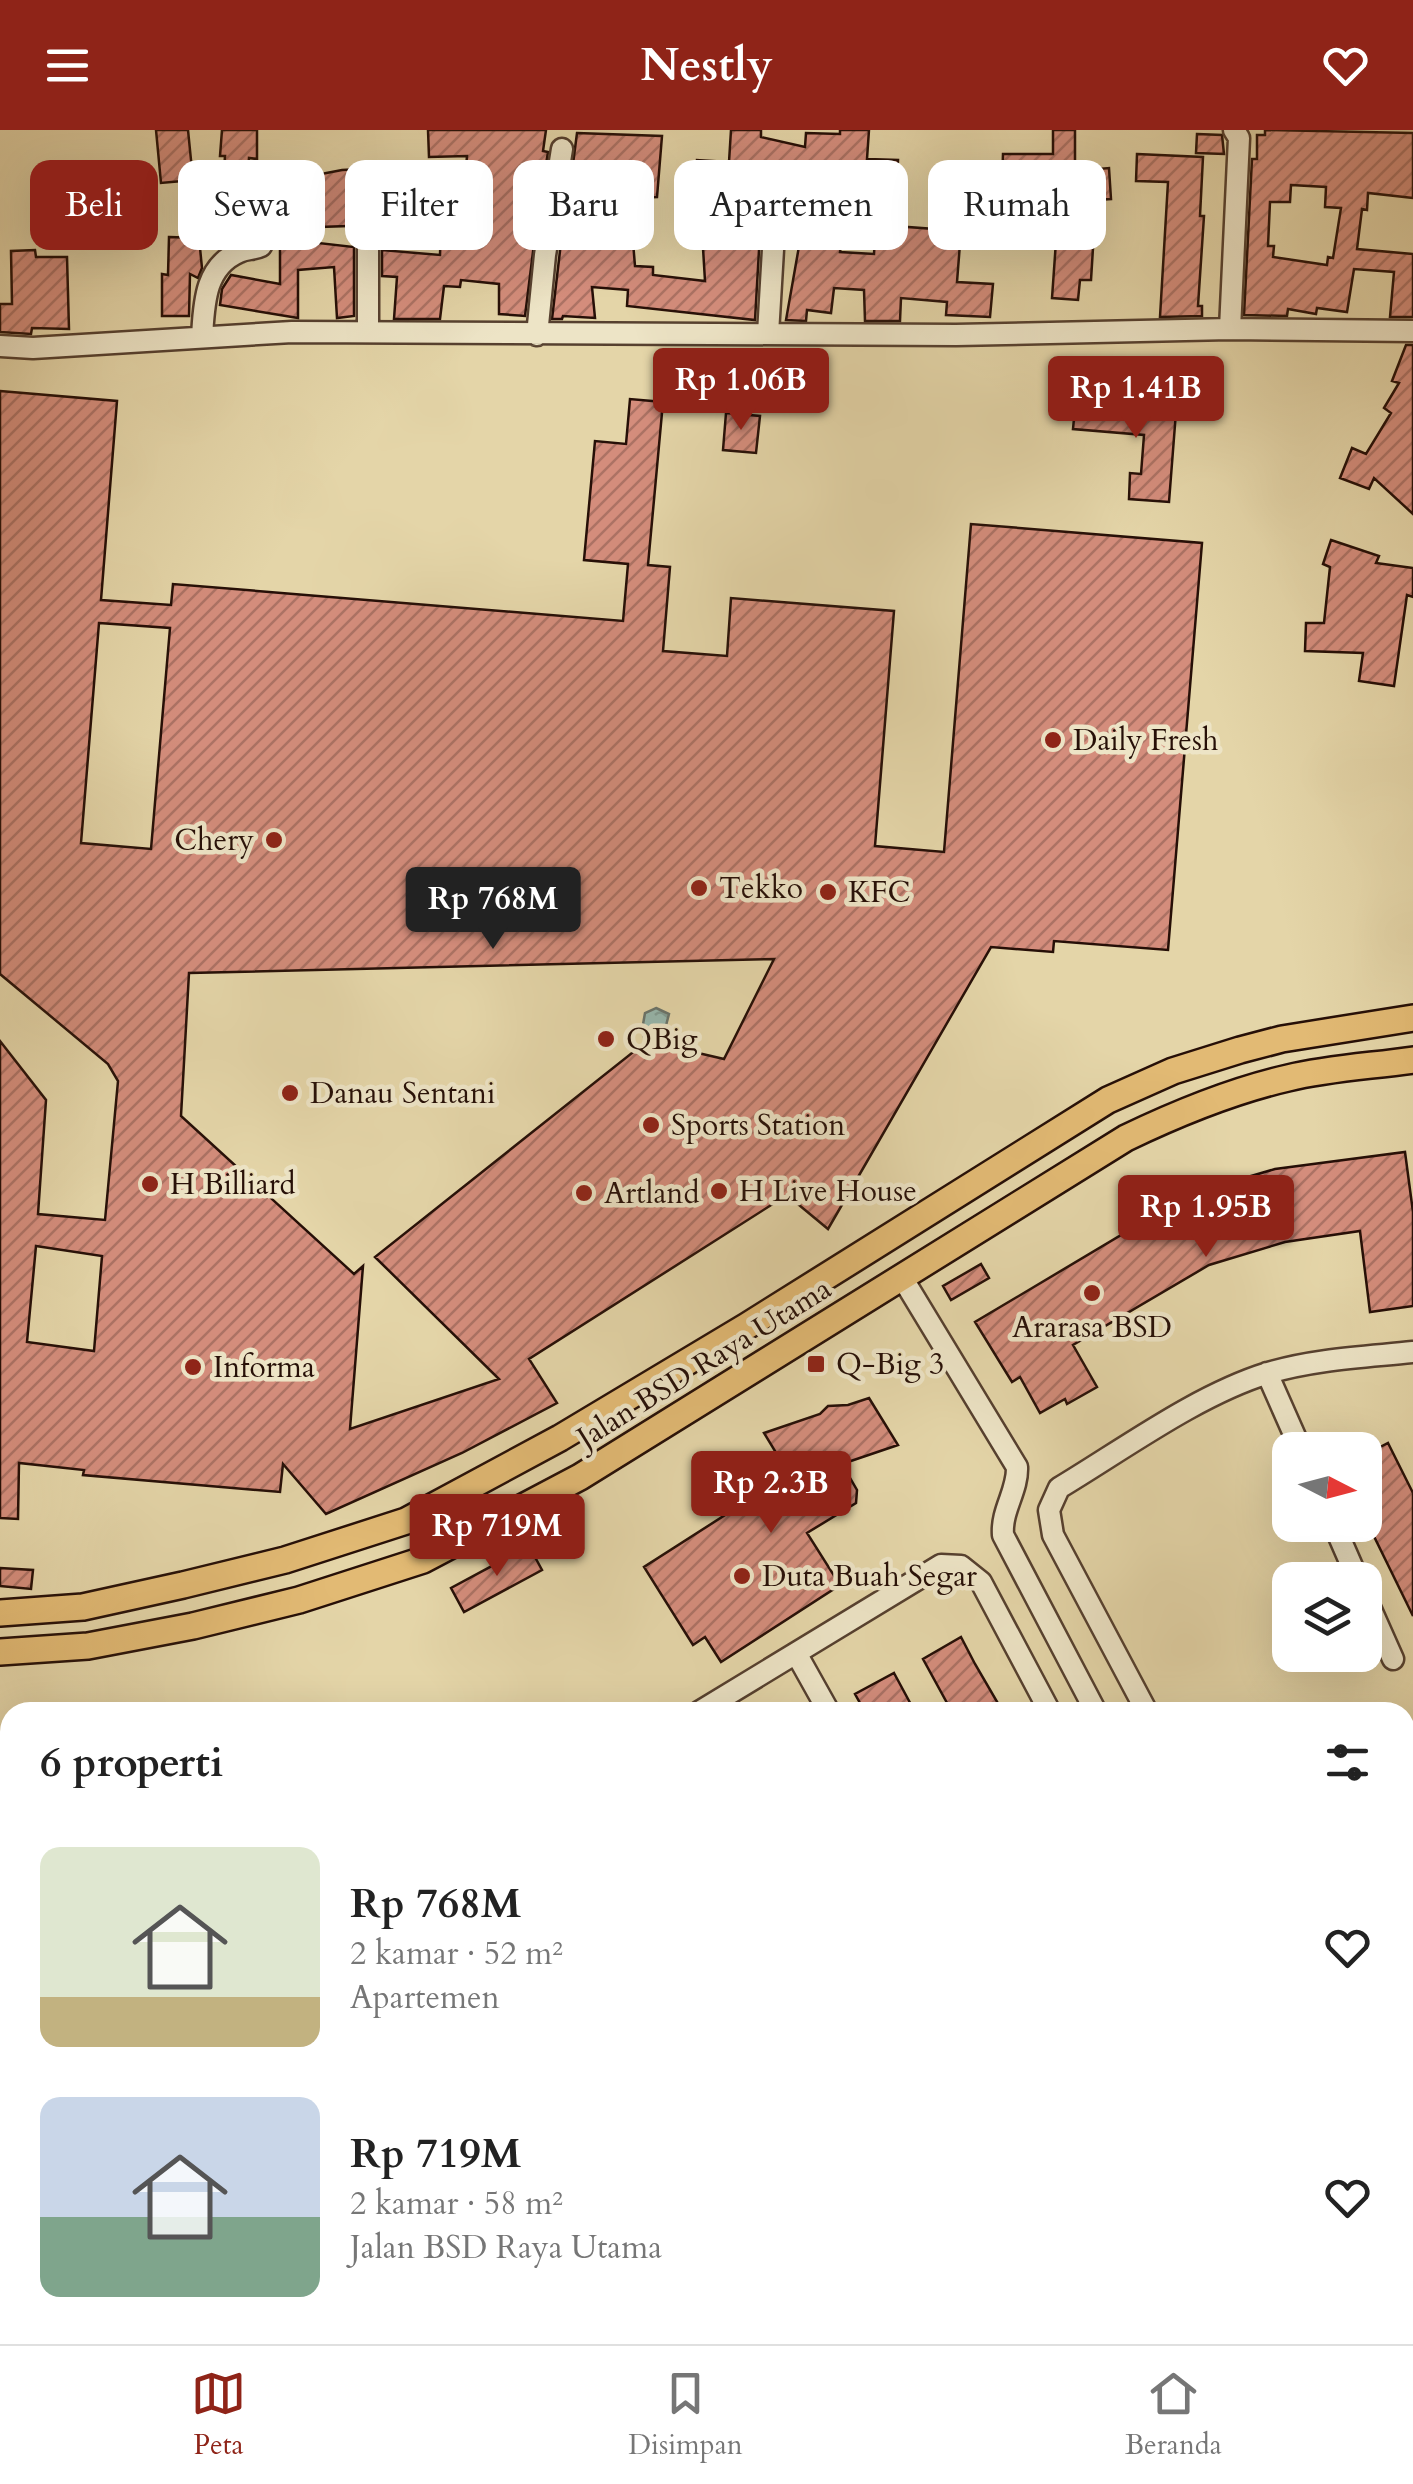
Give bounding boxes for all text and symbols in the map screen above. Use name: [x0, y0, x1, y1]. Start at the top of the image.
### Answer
text: Nestly: [640, 35, 773, 96]
icon: menu: [40, 38, 95, 93]
icon: heart: [1318, 38, 1373, 93]
chip: Beli: [30, 160, 158, 250]
chip: Sewa: [178, 160, 325, 250]
chip: Filter: [345, 160, 493, 250]
chip: Baru: [513, 160, 654, 250]
chip: Apartemen: [674, 160, 908, 250]
chip: Rumah: [928, 160, 1106, 250]
pin: Rp 1.06B: [638, 348, 844, 433]
pin: Rp 1.41B: [1033, 356, 1239, 441]
text: Rp 1.06B: [675, 358, 807, 402]
text: Rp 1.41B: [1070, 366, 1202, 410]
place label: Daily Fresh: [1073, 720, 1219, 761]
marker: Daily Fresh: [1042, 729, 1064, 751]
place label: Chery: [174, 820, 254, 861]
marker: Chery: [263, 829, 285, 851]
pin: Rp 768M: [401, 867, 585, 952]
place label: Tekko: [719, 868, 803, 909]
place label: KFC: [848, 872, 910, 913]
text: Rp 768M: [428, 877, 558, 921]
marker: Tekko: [688, 877, 710, 899]
marker: KFC: [817, 881, 839, 903]
place label: QBig: [626, 1019, 698, 1060]
marker: QBig: [595, 1028, 617, 1050]
place label: Danau Sentani: [310, 1073, 496, 1114]
marker: Danau Sentani: [279, 1082, 301, 1104]
place label: Sports Station: [671, 1105, 845, 1146]
marker: Sports Station: [640, 1114, 662, 1136]
place label: H Billiard: [170, 1164, 296, 1205]
place label: H Live House: [739, 1171, 917, 1212]
marker: H Billiard: [139, 1173, 161, 1195]
place label: Artland: [604, 1173, 699, 1214]
pin: Rp 1.95B: [1103, 1175, 1309, 1260]
marker: H Live House: [708, 1180, 730, 1202]
marker: Artland: [573, 1182, 595, 1204]
text: Rp 1.95B: [1140, 1185, 1272, 1229]
street label: Jalan BSD Raya Utama: [566, 1269, 839, 1460]
marker: Ararasa BSD: [1081, 1282, 1103, 1304]
place label: Ararasa BSD: [1012, 1307, 1172, 1348]
place label: Q-Big 3: [836, 1344, 944, 1385]
place label: Informa: [213, 1347, 315, 1388]
marker: Q-Big 3: [805, 1353, 827, 1375]
marker: Informa: [182, 1356, 204, 1378]
north arrow: [1272, 1432, 1382, 1542]
map controls: [1272, 1432, 1382, 1672]
pin: Rp 2.3B: [679, 1451, 863, 1536]
text: Rp 2.3B: [713, 1461, 829, 1505]
pin: Rp 719M: [405, 1494, 589, 1579]
text: Rp 719M: [432, 1504, 562, 1548]
place label: Duta Buah Segar: [762, 1556, 977, 1597]
button: layers: [1272, 1562, 1382, 1672]
marker: Duta Buah Segar: [731, 1565, 753, 1587]
text: 6 properti: [40, 1734, 223, 1791]
icon: filters: [1320, 1735, 1375, 1790]
text: Rp 768M: [350, 1875, 521, 1932]
icon: home: [120, 1887, 240, 2007]
icon: heart: [1320, 1920, 1375, 1975]
text: 2 kamar · 52 m²: [350, 1932, 563, 1976]
text: Apartemen: [350, 1976, 500, 2020]
text: Rp 719M: [350, 2125, 521, 2182]
icon: home: [120, 2137, 240, 2257]
icon: heart: [1320, 2170, 1375, 2225]
text: 2 kamar · 58 m²: [350, 2182, 563, 2226]
text: Jalan BSD Raya Utama: [350, 2226, 662, 2270]
tab: Peta: [191, 2366, 246, 2464]
tab: Disimpan: [628, 2366, 743, 2464]
tab: Beranda: [1125, 2366, 1222, 2464]

